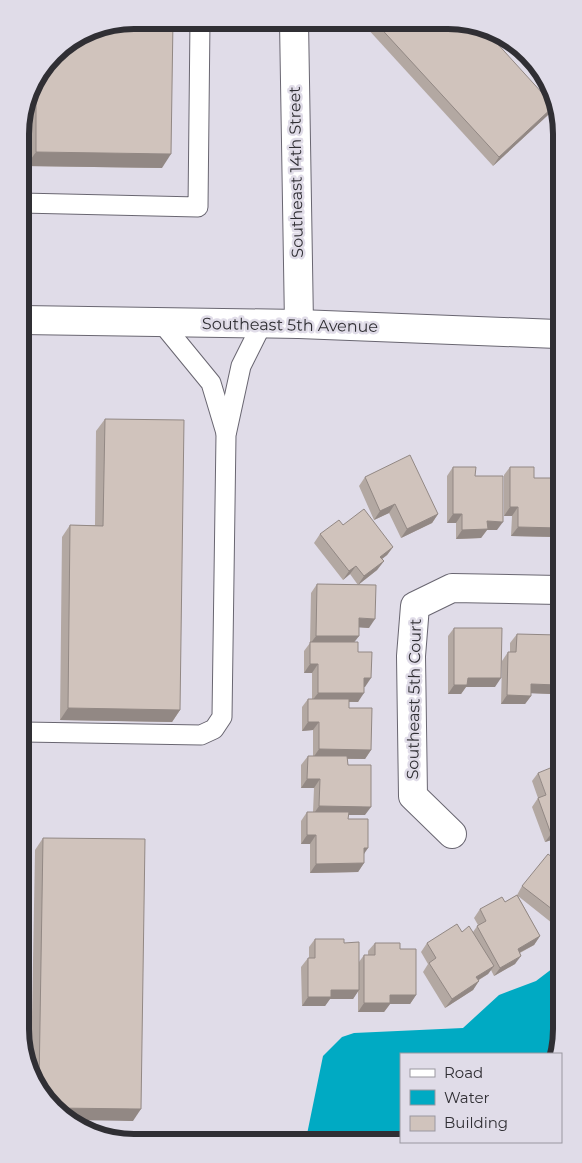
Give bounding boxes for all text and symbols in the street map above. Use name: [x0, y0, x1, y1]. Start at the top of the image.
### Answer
street label: Southeast 14th Street: [285, 86, 307, 258]
street label: Southeast 5th Avenue: [202, 314, 378, 336]
street label: Southeast 5th Court: [403, 618, 425, 780]
legend: [400, 1053, 562, 1143]
text: Road: [444, 1063, 483, 1082]
text: Water: [444, 1088, 490, 1107]
text: Building: [444, 1113, 508, 1132]

